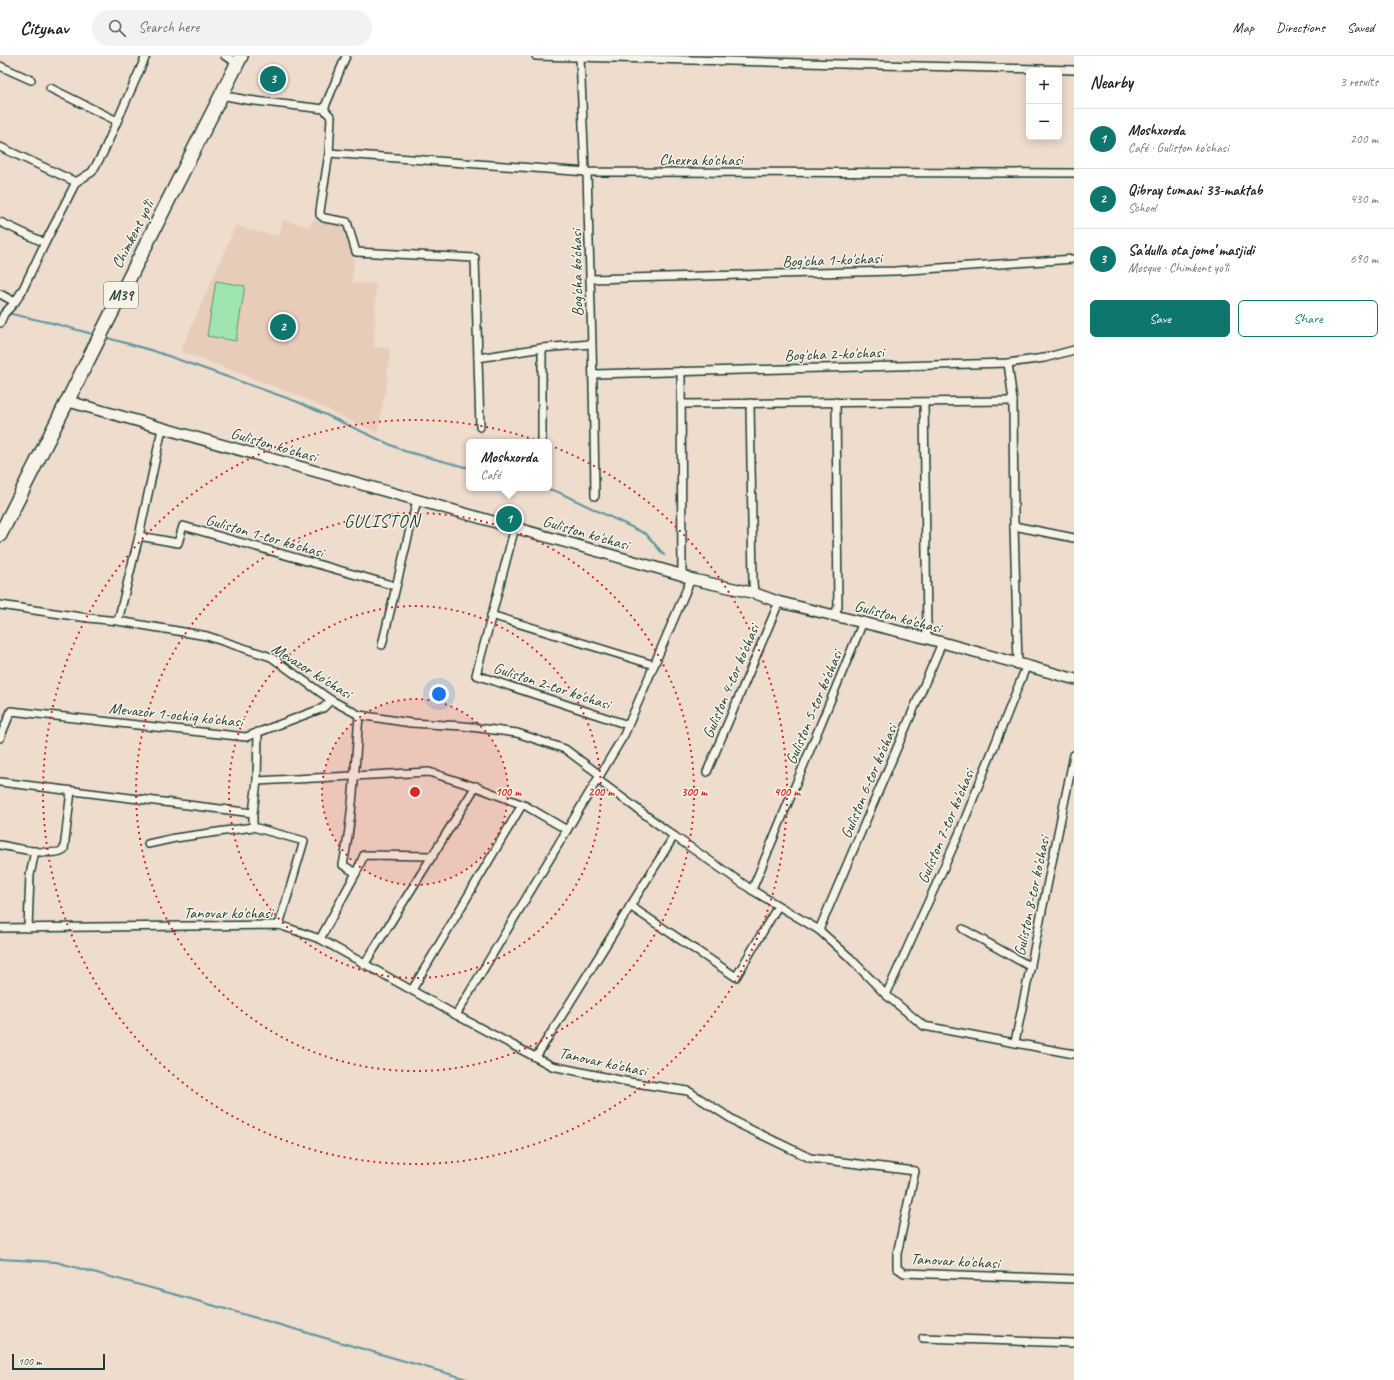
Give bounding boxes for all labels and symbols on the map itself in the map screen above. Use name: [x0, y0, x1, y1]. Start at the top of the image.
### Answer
pin: 3: [260, 64, 286, 94]
street label: Chexra ko'chasi: [659, 150, 745, 170]
street label: Chimkent yo‘li: [107, 195, 159, 272]
street label: Bog'cha ko'chasi: [566, 227, 588, 317]
street label: Bog'cha 1-ko'chasi: [782, 248, 884, 272]
road number: M39: [104, 282, 138, 308]
pin: 2: [270, 312, 296, 342]
street label: Bog'cha 2-ko'chasi: [784, 342, 886, 366]
street label: Guliston ko'chasi: [228, 423, 321, 467]
pin: 1: [496, 504, 522, 534]
street label: Guliston 1-tor ko'chasi: [203, 510, 328, 563]
district label: GULISTON: [344, 510, 422, 532]
street label: Guliston ko'chasi: [540, 511, 633, 555]
street label: Guliston ko'chasi: [852, 596, 945, 639]
street label: Guliston 4-tor ko'chasi: [698, 620, 765, 741]
street label: Mevazor ko'chasi: [268, 638, 357, 704]
street label: Guliston 5-tor ko'chasi: [781, 646, 848, 767]
street label: Guliston 2-tor ko'chasi: [491, 658, 615, 715]
your location: [429, 684, 449, 704]
street label: Mevazor 1-ochiq ko'chasi: [108, 698, 246, 732]
street label: Guliston 6-tor ko'chasi: [836, 720, 903, 841]
street label: Guliston 7-tor ko'chasi: [913, 765, 980, 886]
text: 100 m: [495, 784, 522, 800]
text: 200 m: [588, 784, 615, 800]
text: 300 m: [681, 784, 708, 800]
text: 400 m: [774, 784, 801, 800]
centre of rings: [408, 785, 422, 799]
street label: Guliston 8-tor ko'chasi: [1010, 833, 1055, 958]
street label: Tanovar ko'chasi: [183, 903, 275, 923]
street label: Tanovar ko'chasi: [557, 1043, 650, 1081]
street label: Tanovar ko'chasi: [910, 1249, 1002, 1273]
scale bar: [12, 1352, 105, 1371]

